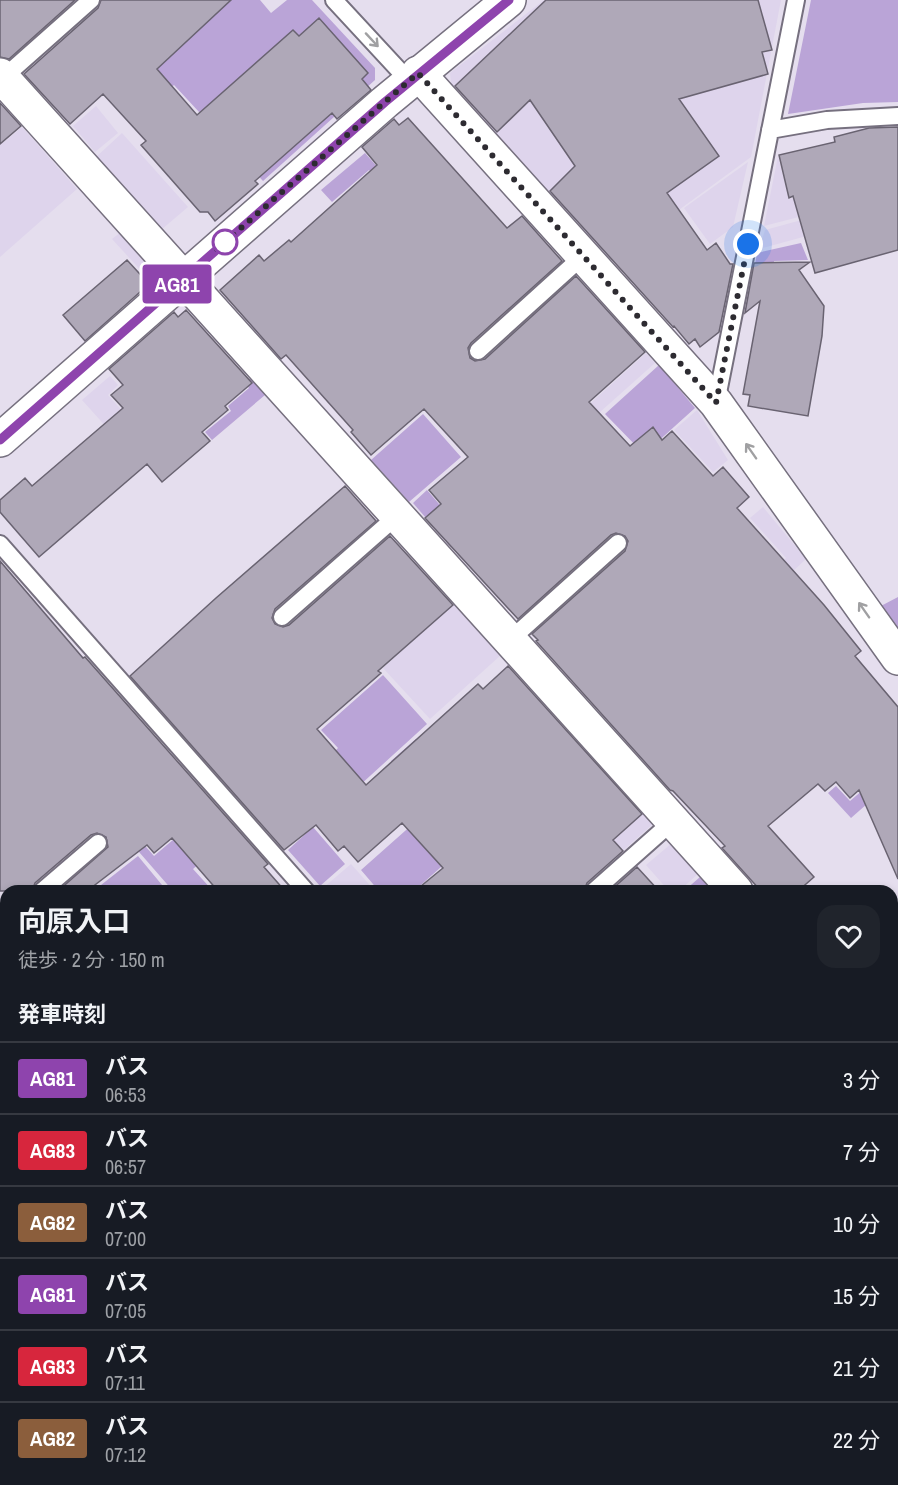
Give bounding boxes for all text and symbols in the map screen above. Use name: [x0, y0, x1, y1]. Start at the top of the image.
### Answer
one-way arrow: [365, 33, 379, 48]
unlabelled marker: [212, 229, 238, 255]
your location: [733, 229, 763, 259]
line badge: AG81: [135, 264, 219, 304]
text: AG81: [155, 270, 199, 299]
one-way arrow: [745, 444, 757, 460]
one-way arrow: [858, 603, 870, 619]
text: 向原入口: [18, 902, 130, 940]
button: heart: [817, 905, 880, 968]
text: 徒歩 · 2 分 · 150 m: [18, 946, 165, 973]
text: 発車時刻: [18, 999, 106, 1029]
text: バス: [105, 1051, 149, 1081]
text: AG81: [30, 1064, 75, 1093]
text: 3 分: [843, 1065, 880, 1095]
text: 06:53: [105, 1081, 146, 1108]
text: バス: [105, 1123, 149, 1153]
text: AG83: [30, 1136, 75, 1165]
text: 7 分: [843, 1137, 880, 1167]
text: 06:57: [105, 1153, 146, 1180]
text: バス: [105, 1195, 149, 1225]
text: AG82: [30, 1208, 75, 1237]
text: 10 分: [833, 1209, 880, 1239]
text: 07:00: [105, 1225, 146, 1252]
text: バス: [105, 1267, 149, 1297]
text: AG81: [30, 1280, 75, 1309]
text: 15 分: [833, 1281, 880, 1311]
text: 07:05: [105, 1297, 146, 1324]
text: バス: [105, 1339, 149, 1369]
text: AG83: [30, 1352, 75, 1381]
text: 21 分: [833, 1353, 880, 1383]
text: 07:11: [105, 1369, 145, 1396]
text: バス: [105, 1411, 149, 1441]
text: AG82: [30, 1424, 75, 1453]
text: 22 分: [833, 1425, 880, 1455]
text: 07:12: [105, 1441, 146, 1468]

